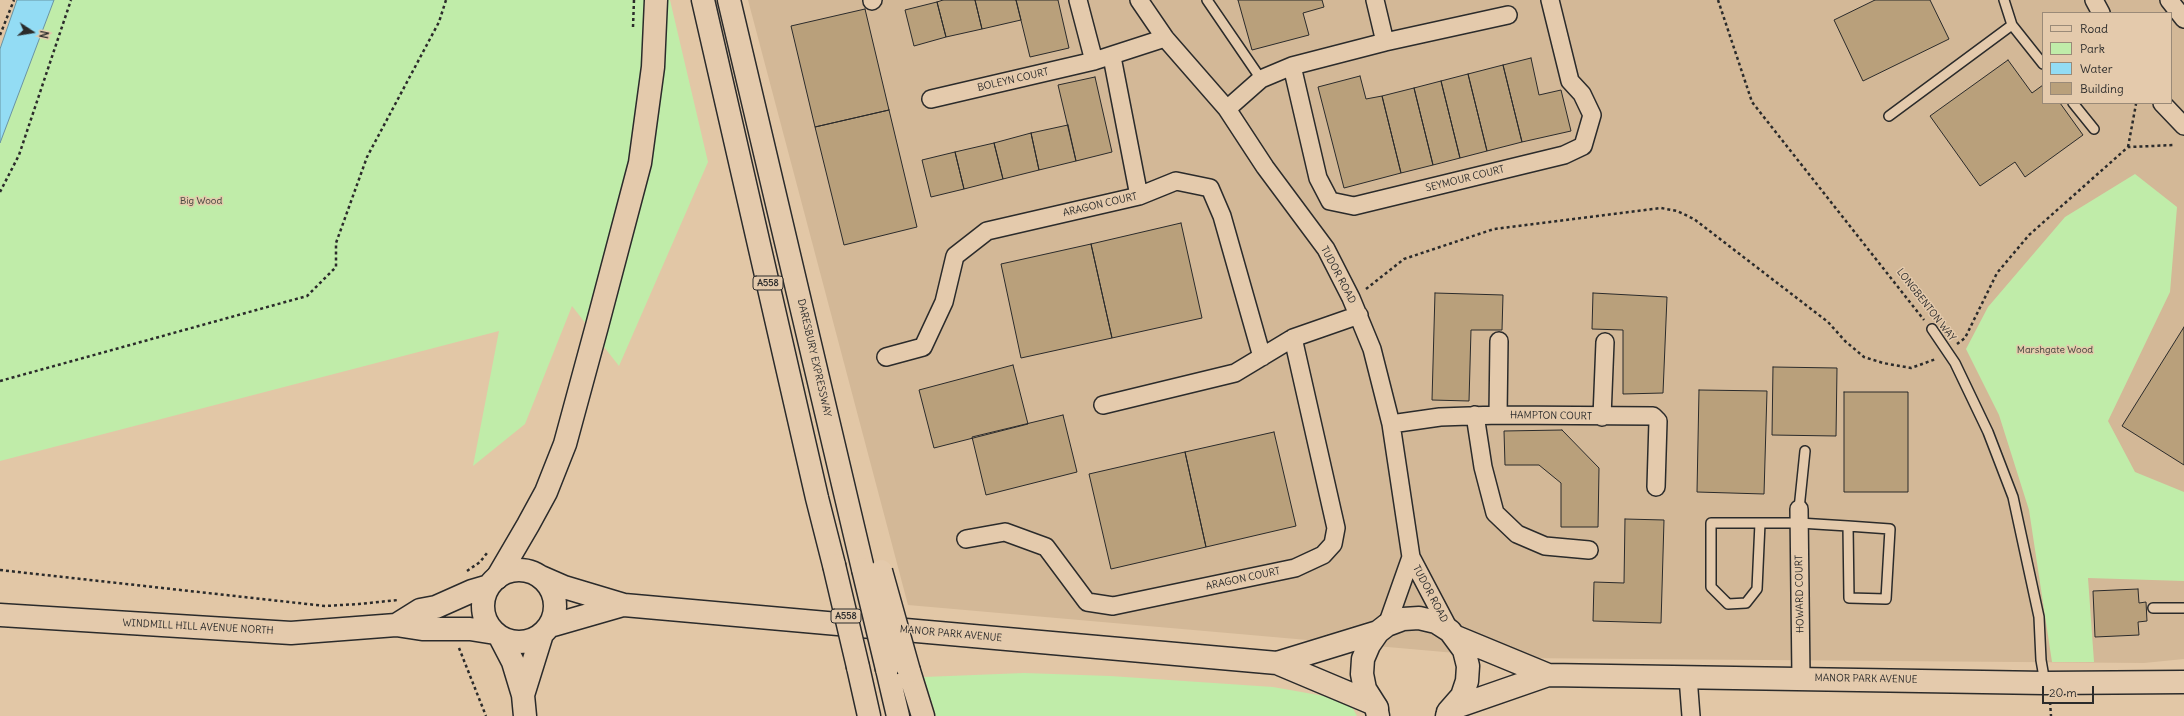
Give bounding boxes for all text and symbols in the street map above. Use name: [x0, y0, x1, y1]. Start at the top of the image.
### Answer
north arrow: [12, 12, 52, 52]
legend: [2042, 12, 2172, 104]
text: Road: [2080, 21, 2108, 36]
text: N: [36, 29, 51, 40]
text: Park: [2080, 41, 2105, 56]
text: Water: [2080, 61, 2113, 76]
street label: BOLEYN COURT: [976, 66, 1050, 94]
text: Building: [2080, 81, 2124, 96]
street label: SEYMOUR COURT: [1424, 163, 1506, 195]
street label: ARAGON COURT: [1062, 191, 1138, 219]
park label: Big Wood: [180, 195, 222, 207]
street label: TUDOR ROAD: [1318, 244, 1358, 306]
street label: LONGBENTON WAY: [1894, 266, 1958, 344]
road number: A558: [753, 276, 783, 290]
street label: DARESBURY EXPRESSWAY: [795, 298, 833, 418]
park label: Marshgate Wood: [2017, 344, 2093, 356]
street label: HAMPTON COURT: [1510, 409, 1592, 423]
street label: HOWARD COURT: [1793, 555, 1807, 633]
street label: TUDOR ROAD: [1410, 563, 1450, 625]
street label: ARAGON COURT: [1205, 565, 1281, 593]
road number: A558: [831, 609, 861, 623]
street label: WINDMILL HILL AVENUE NORTH: [122, 617, 274, 637]
street label: MANOR PARK AVENUE: [899, 624, 1003, 644]
street label: MANOR PARK AVENUE: [1814, 672, 1918, 686]
scale bar: [2044, 678, 2096, 704]
text: 20 m: [2049, 685, 2077, 700]

